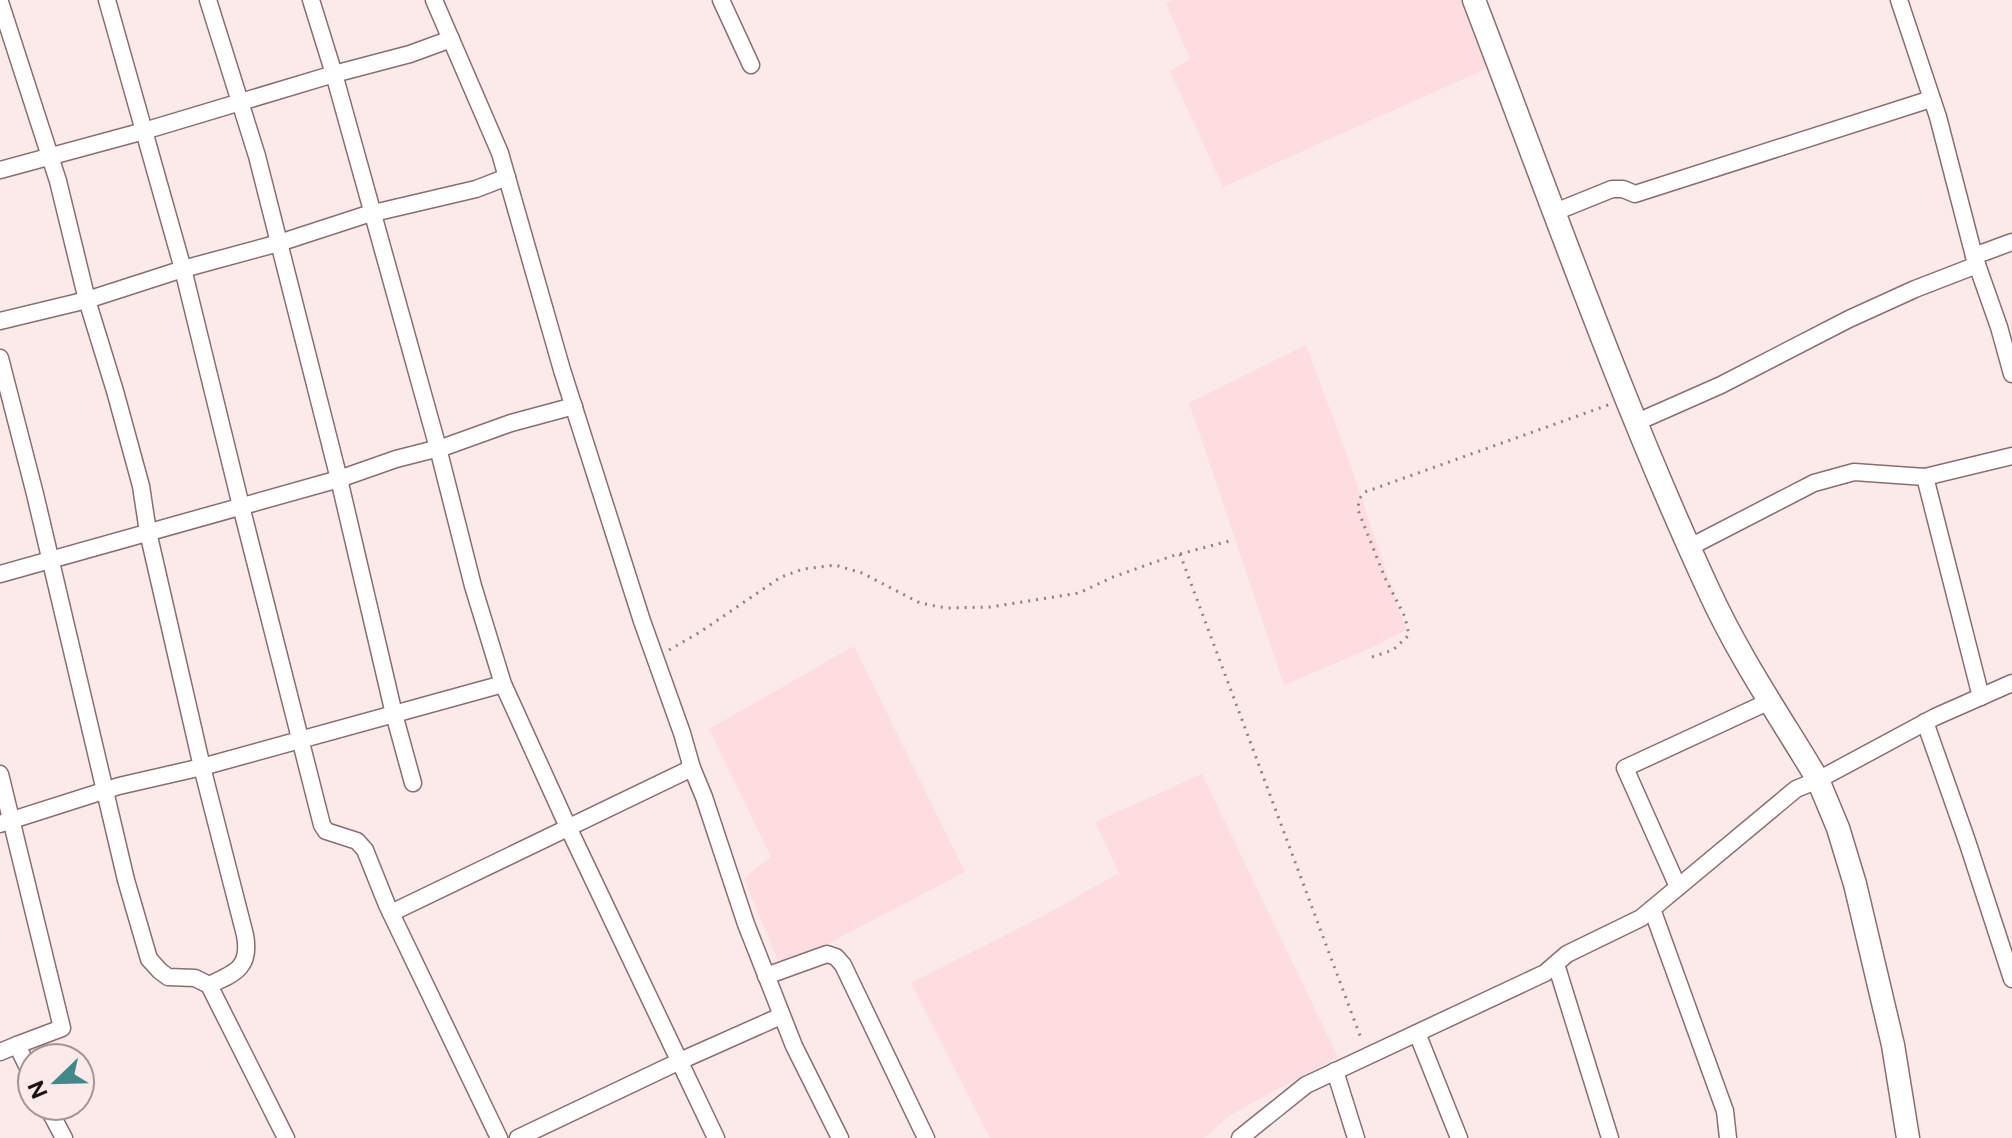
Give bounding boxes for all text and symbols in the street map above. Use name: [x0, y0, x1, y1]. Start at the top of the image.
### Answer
north arrow: [16, 1042, 96, 1122]
text: N: [22, 1077, 53, 1103]

